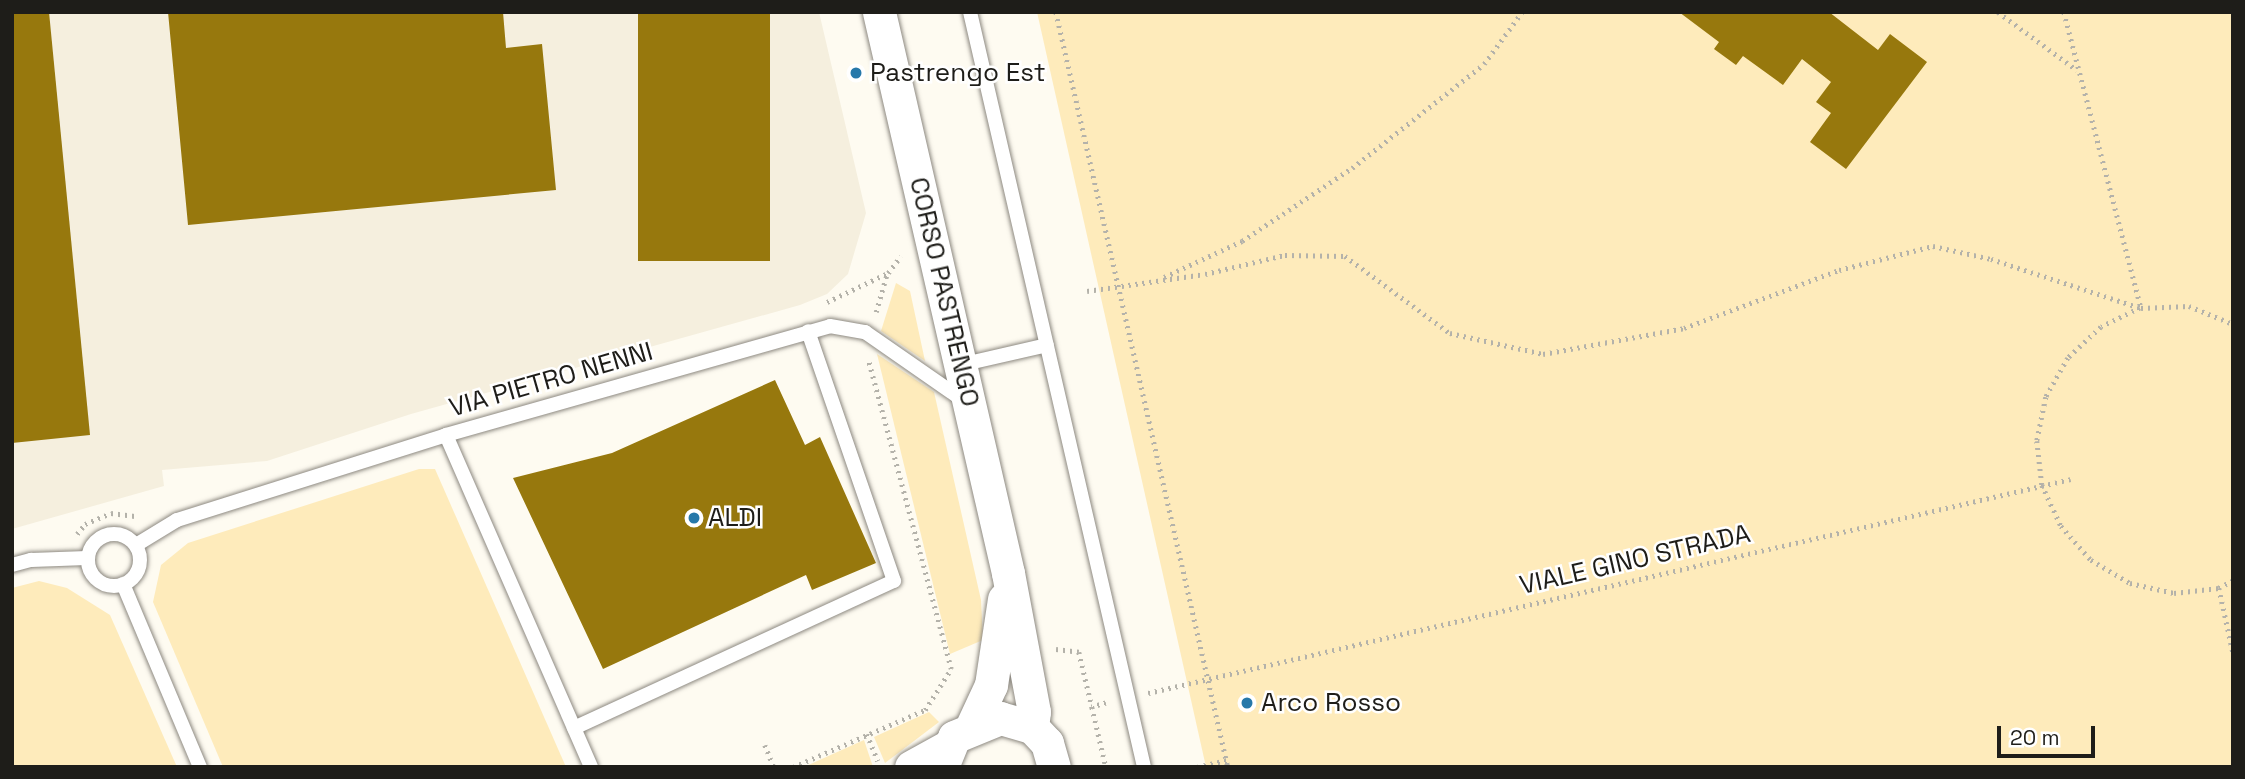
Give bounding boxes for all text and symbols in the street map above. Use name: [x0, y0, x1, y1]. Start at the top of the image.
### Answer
place label: Pastrengo Est: [870, 57, 1046, 89]
marker: Pastrengo Est: [848, 65, 864, 81]
street label: CORSO PASTRENGO: [902, 174, 986, 410]
street label: VIA PIETRO NENNI: [445, 336, 657, 424]
place label: ALDI: [708, 502, 762, 534]
marker: ALDI: [686, 510, 702, 526]
street label: VIALE GINO STRADA: [1517, 518, 1753, 602]
place label: Arco Rosso: [1261, 687, 1401, 719]
marker: Arco Rosso: [1239, 695, 1255, 711]
scale bar: [2000, 712, 2098, 756]
text: 20 m: [2010, 724, 2060, 751]

